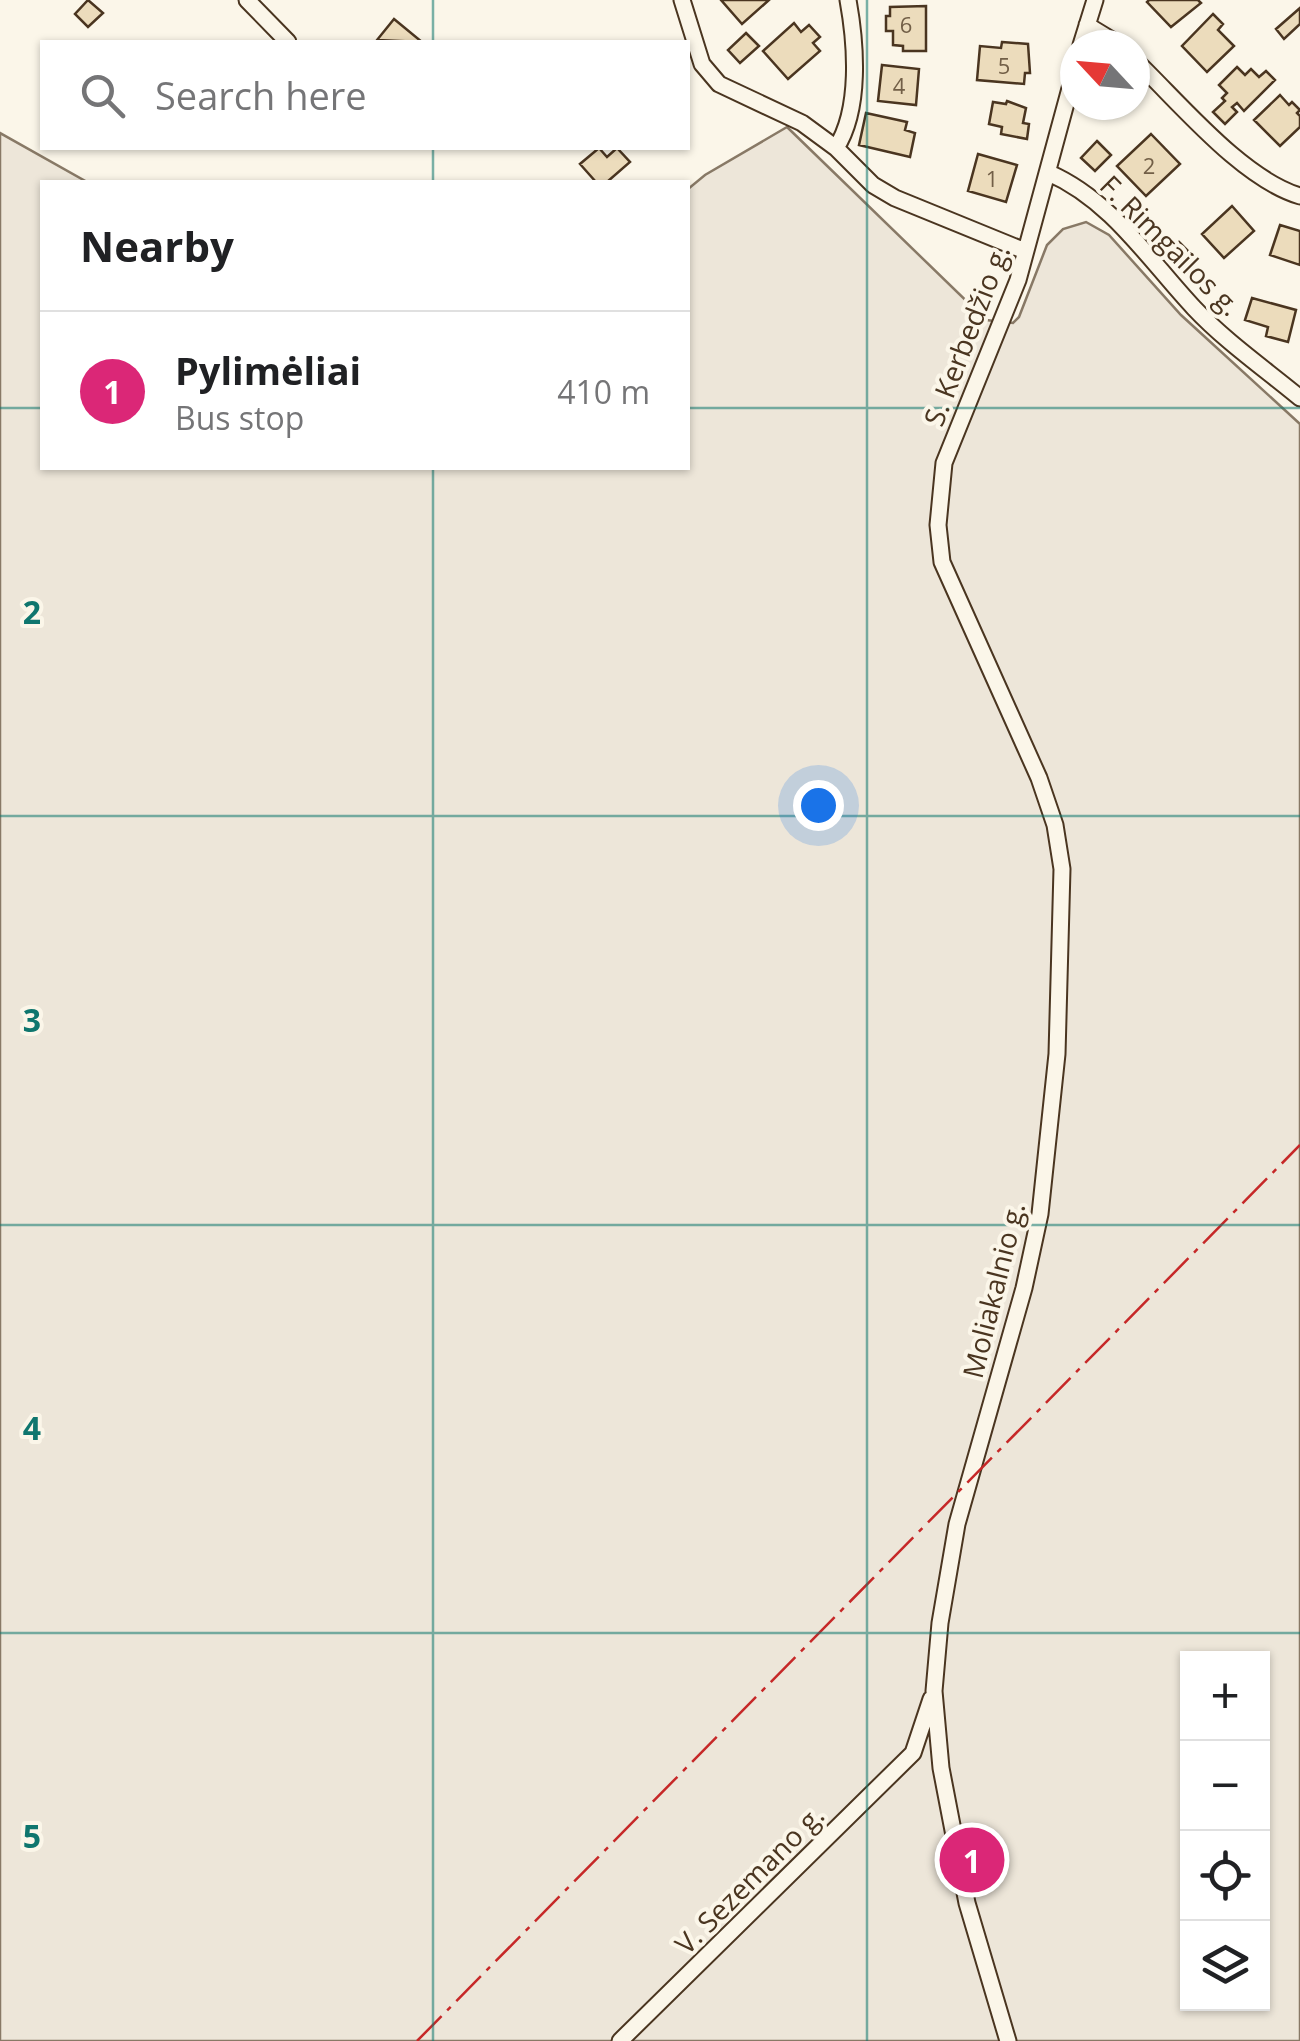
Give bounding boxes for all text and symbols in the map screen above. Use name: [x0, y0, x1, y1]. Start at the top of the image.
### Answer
house number: 6: [900, 9, 912, 39]
north arrow: [1060, 30, 1150, 120]
search box: [40, 40, 690, 150]
house number: 5: [998, 50, 1010, 80]
icon: search: [75, 68, 130, 123]
text: Search here: [155, 69, 367, 121]
house number: 4: [893, 70, 906, 100]
house number: 2: [1143, 150, 1155, 180]
house number: 1: [986, 163, 998, 193]
street label: F. Rimgailos g.: [1092, 166, 1250, 324]
text: Nearby: [80, 217, 234, 274]
street label: S. Kerbedžio g.: [914, 239, 1018, 431]
text: Pylimėliai: [175, 344, 361, 396]
text: 1: [103, 370, 122, 413]
text: 410 m: [557, 370, 650, 413]
text: Bus stop: [175, 396, 304, 439]
text: 2: [23, 590, 41, 633]
your location: [793, 780, 844, 831]
text: 3: [23, 998, 41, 1041]
street label: Moliakalnio g.: [953, 1198, 1033, 1382]
text: 4: [23, 1406, 41, 1449]
map controls: [1180, 1651, 1270, 2011]
button: +: [1180, 1651, 1270, 1741]
button: −: [1180, 1741, 1270, 1831]
street label: V. Sezemano g.: [666, 1796, 832, 1962]
text: 5: [23, 1814, 41, 1857]
pin: 1: [940, 1822, 1004, 1898]
button: locate: [1180, 1831, 1270, 1921]
button: layers: [1180, 1921, 1270, 2011]

